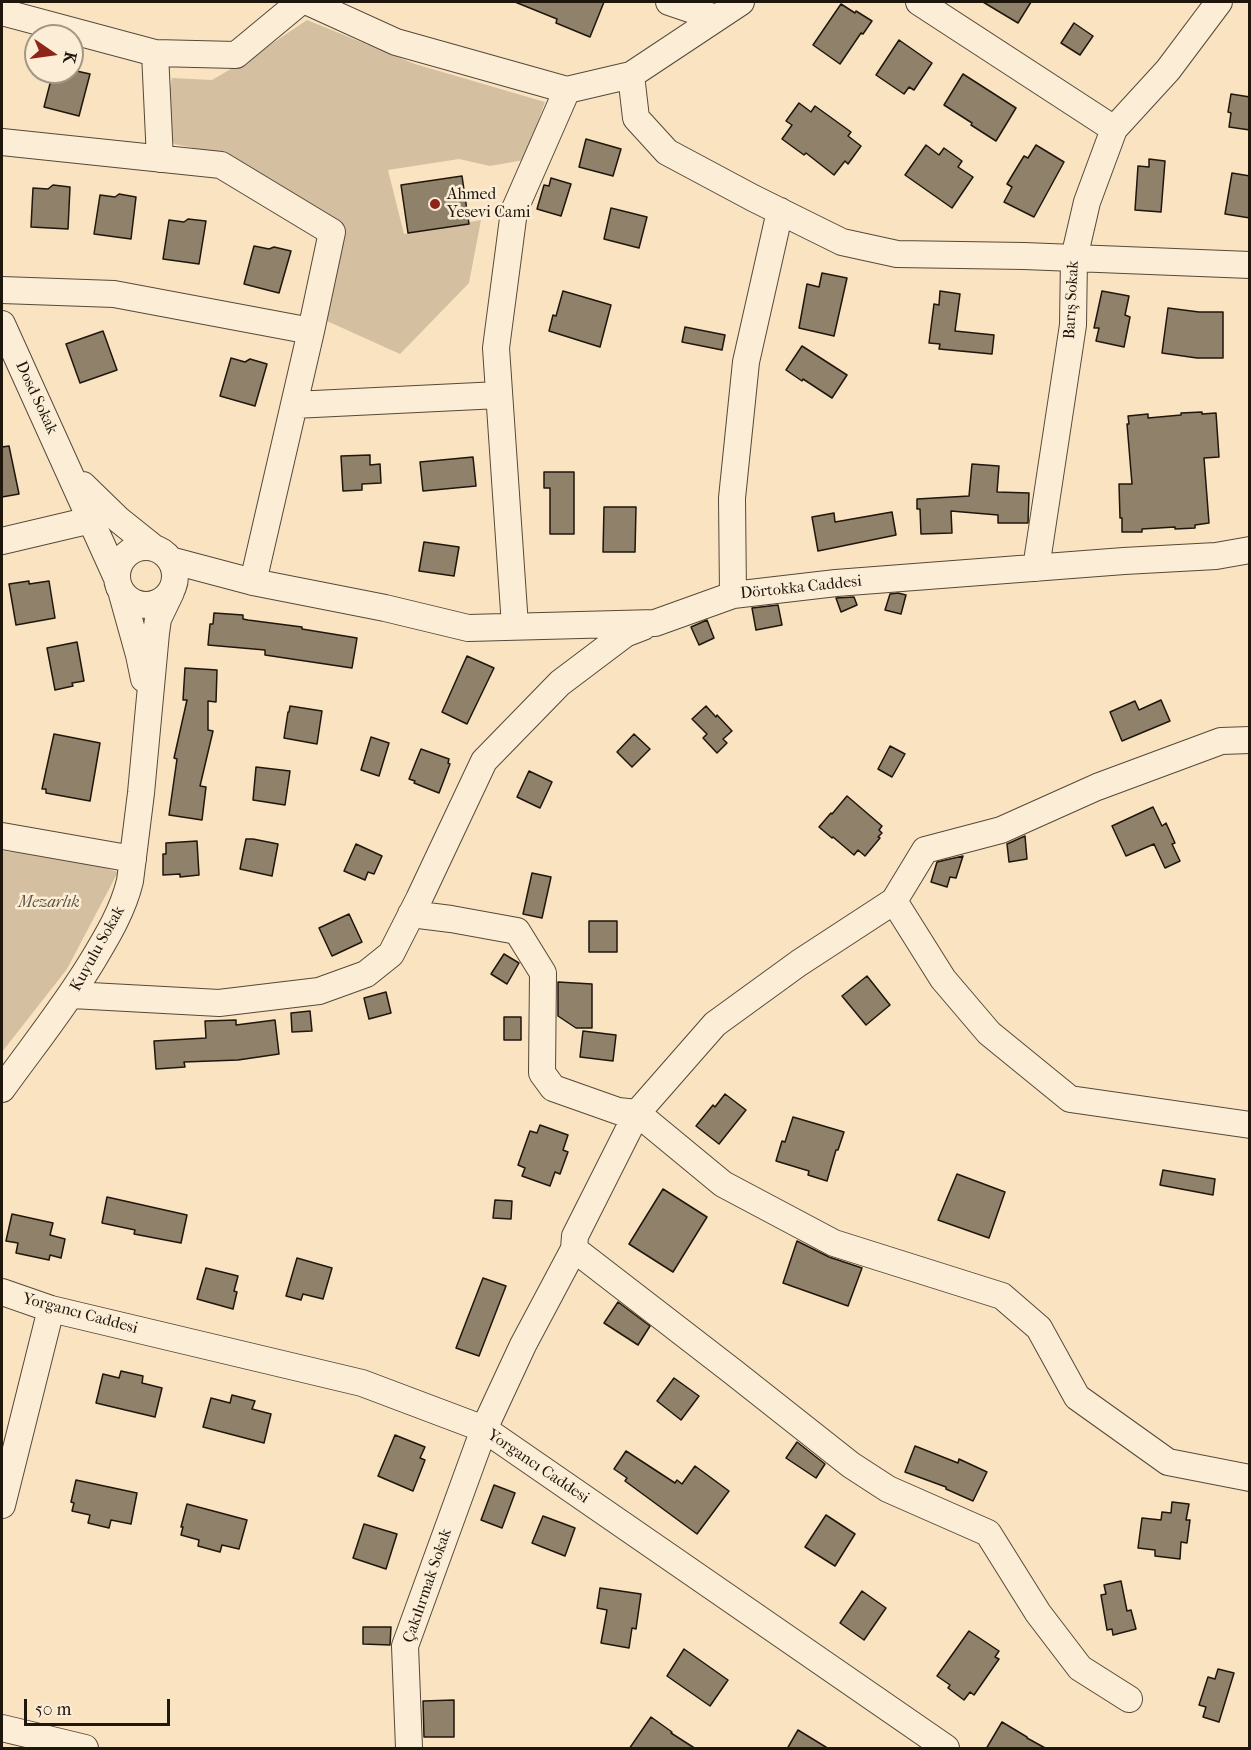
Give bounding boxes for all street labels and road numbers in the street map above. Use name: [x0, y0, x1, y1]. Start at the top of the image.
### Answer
street label: Barış Sokak: [1060, 260, 1084, 340]
street label: Dosd Sokak: [11, 358, 61, 438]
street label: Dörtokka Caddesi: [739, 572, 863, 604]
street label: Kuyulu Sokak: [67, 903, 129, 995]
street label: Yorgancı Caddesi: [20, 1289, 140, 1339]
street label: Yorgancı Caddesi: [483, 1426, 593, 1508]
street label: Çakılırmak Sokak: [399, 1526, 457, 1646]

